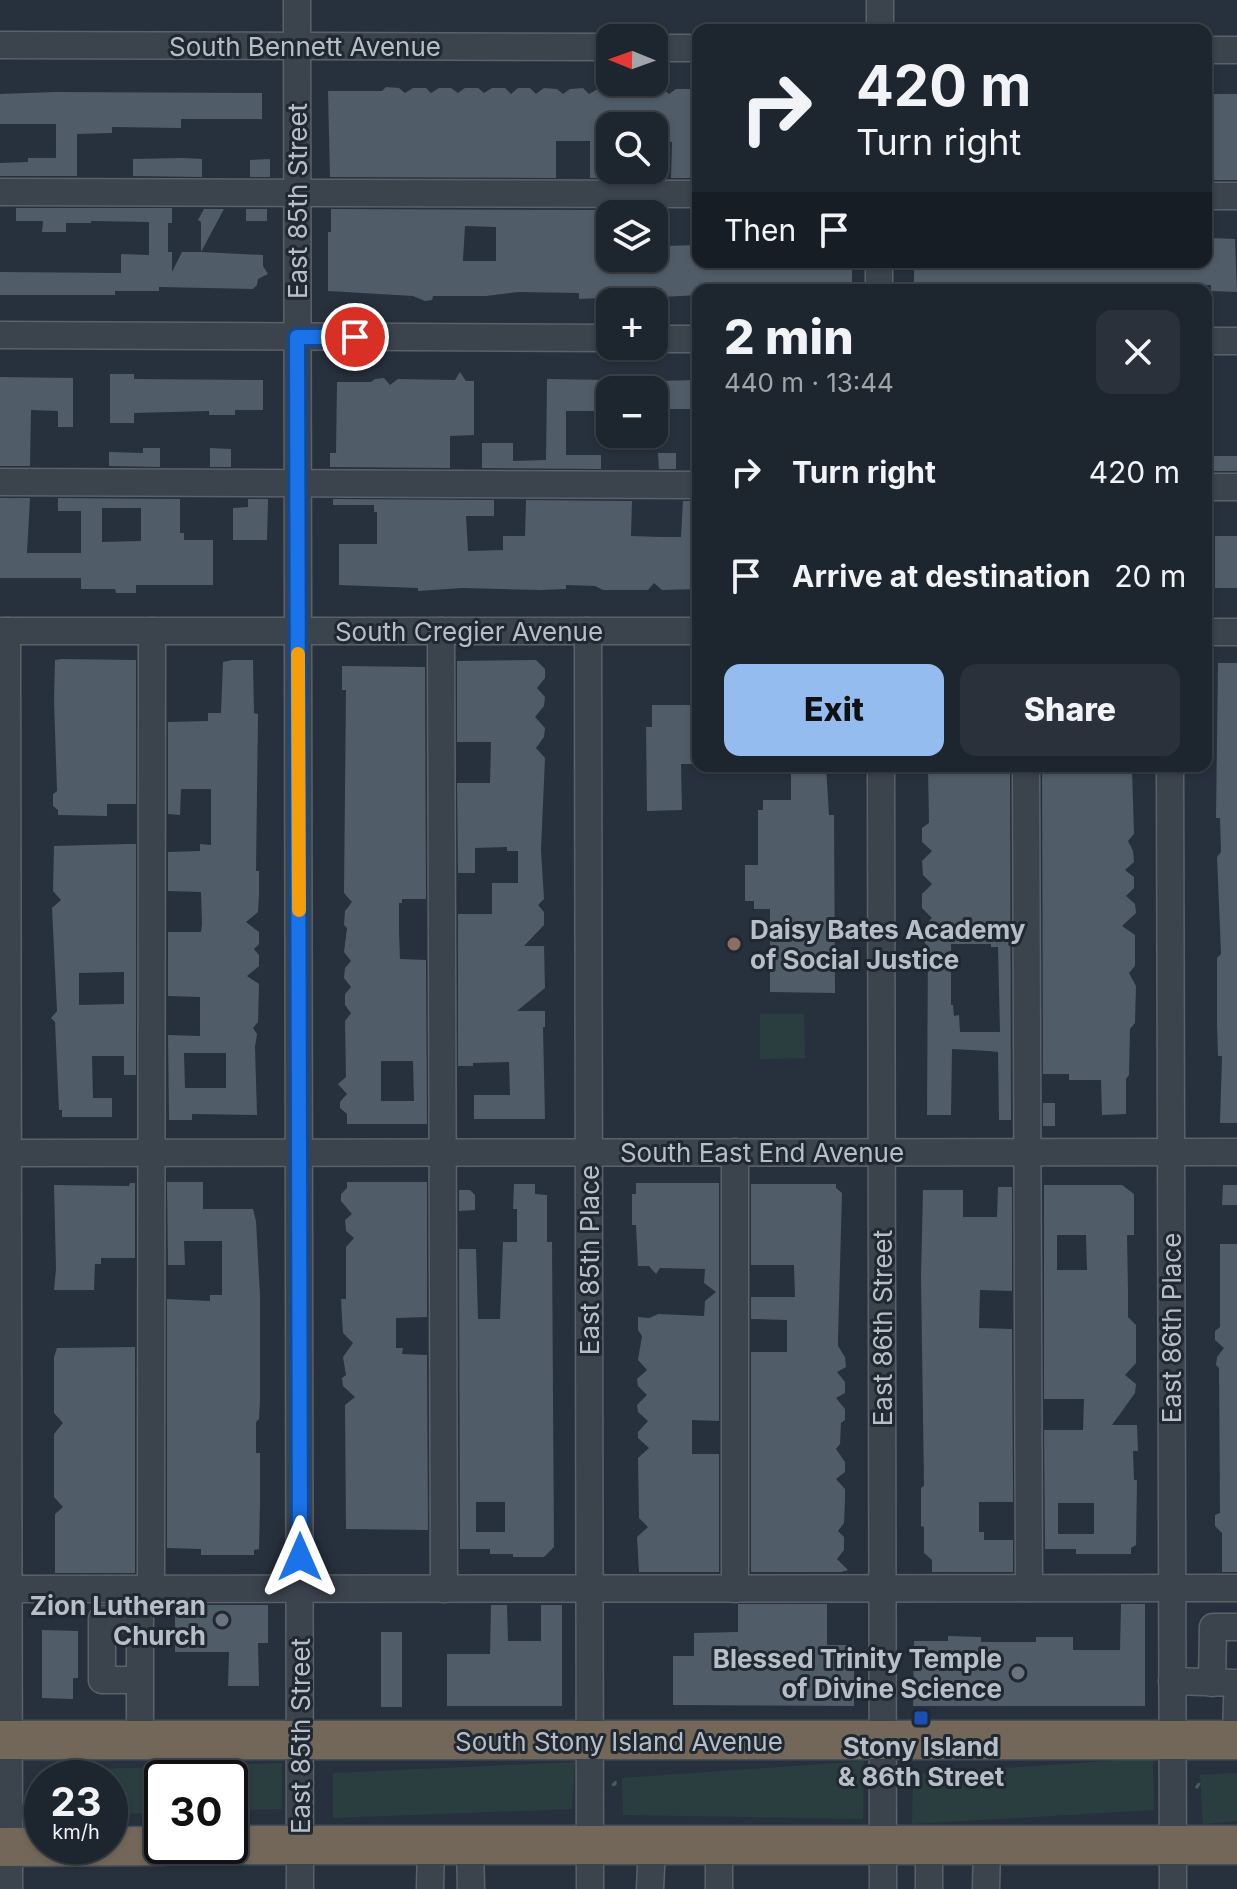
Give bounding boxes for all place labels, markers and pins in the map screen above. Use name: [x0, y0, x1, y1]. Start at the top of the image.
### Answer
pin: [321, 303, 389, 371]
place label: Daisy Bates Academy of Social Justice: [750, 914, 1026, 975]
marker: Daisy Bates Academy of Social Justice: [725, 935, 743, 953]
place label: Zion Lutheran Church: [30, 1590, 206, 1651]
marker: Zion Lutheran Church: [213, 1611, 231, 1629]
place label: Blessed Trinity Temple of Divine Science: [713, 1643, 1002, 1704]
marker: Blessed Trinity Temple of Divine Science: [1009, 1664, 1027, 1682]
marker: Stony Island & 86th Street: [912, 1709, 930, 1727]
place label: Stony Island & 86th Street: [838, 1731, 1005, 1792]

